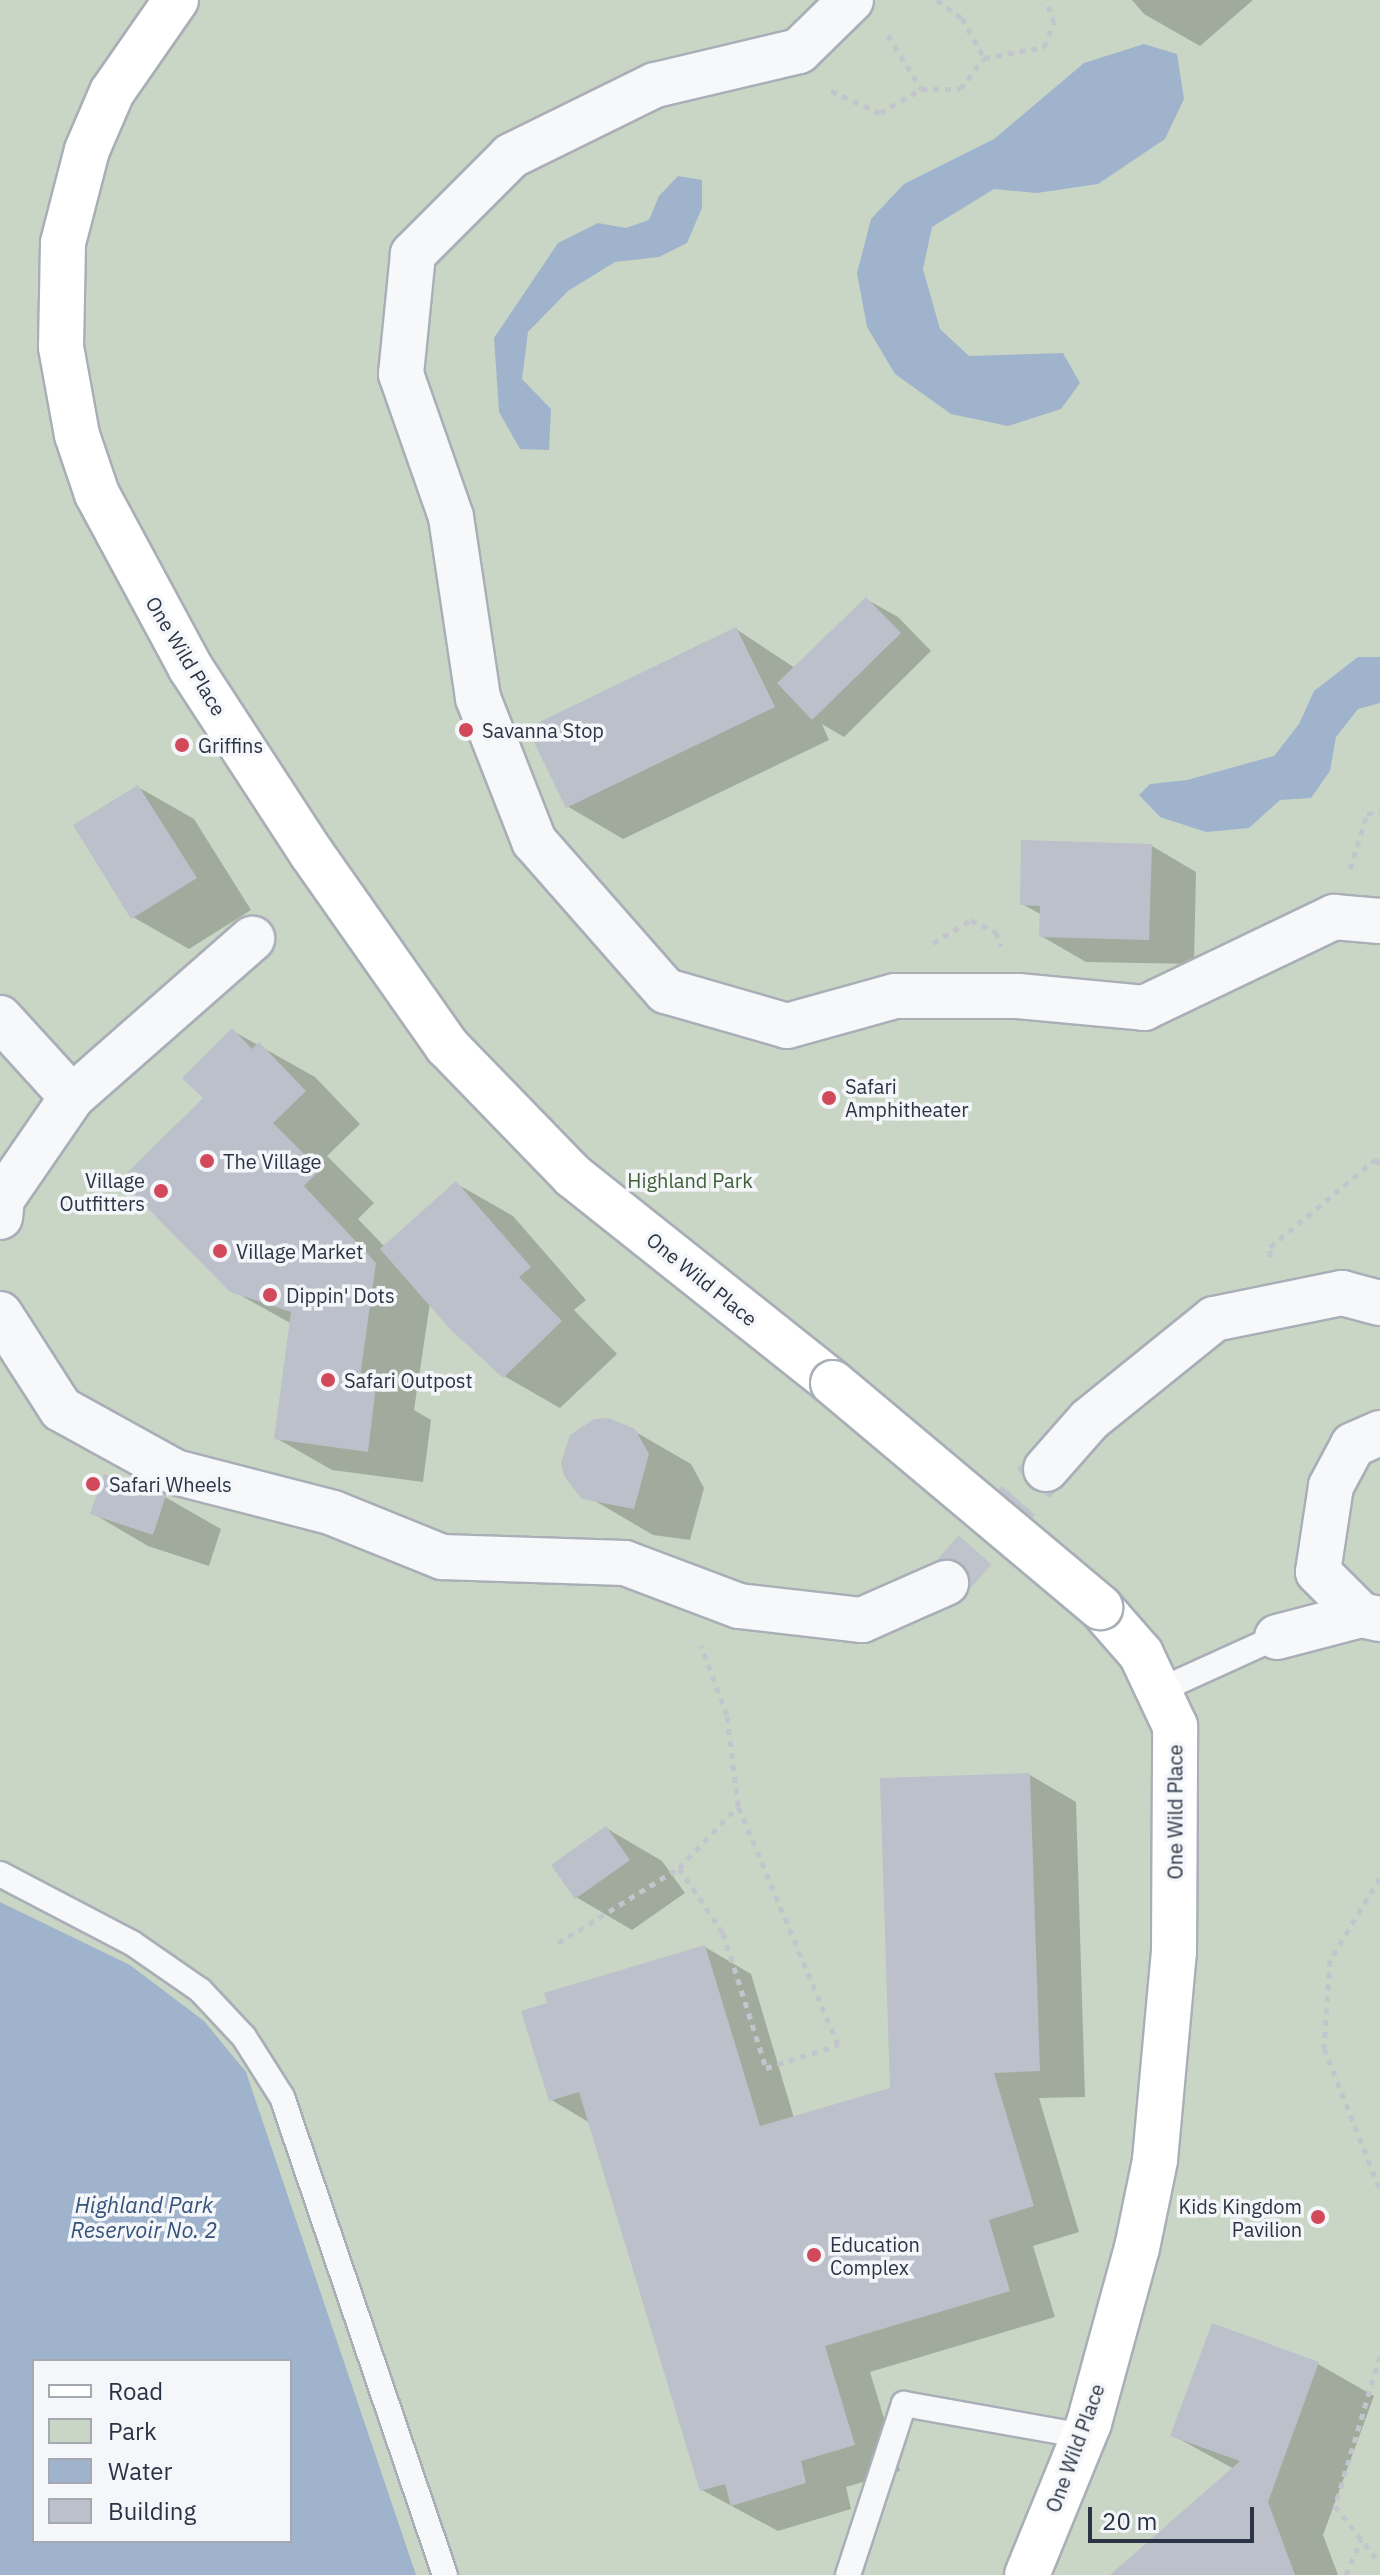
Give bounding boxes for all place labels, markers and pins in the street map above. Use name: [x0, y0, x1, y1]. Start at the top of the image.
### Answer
place label: Savanna Stop: [482, 718, 604, 742]
marker: Savanna Stop: [457, 721, 475, 739]
place label: Griffins: [198, 733, 263, 757]
marker: Griffins: [173, 736, 191, 754]
place label: Safari Amphitheater: [845, 1074, 969, 1121]
marker: Safari Amphitheater: [820, 1089, 838, 1107]
place label: The Village: [223, 1149, 322, 1173]
marker: The Village: [198, 1152, 216, 1170]
place label: Village Outfitters: [59, 1168, 145, 1215]
marker: Village Outfitters: [152, 1182, 170, 1200]
place label: Village Market: [236, 1239, 363, 1263]
marker: Village Market: [211, 1242, 229, 1260]
place label: Dippin' Dots: [286, 1283, 395, 1307]
marker: Dippin' Dots: [261, 1286, 279, 1304]
place label: Safari Outpost: [344, 1368, 472, 1392]
marker: Safari Outpost: [319, 1371, 337, 1389]
place label: Safari Wheels: [109, 1472, 232, 1496]
marker: Safari Wheels: [84, 1475, 102, 1493]
place label: Kids Kingdom Pavilion: [1179, 2194, 1302, 2241]
marker: Kids Kingdom Pavilion: [1309, 2208, 1327, 2226]
place label: Education Complex: [830, 2232, 920, 2279]
marker: Education Complex: [805, 2246, 823, 2264]

